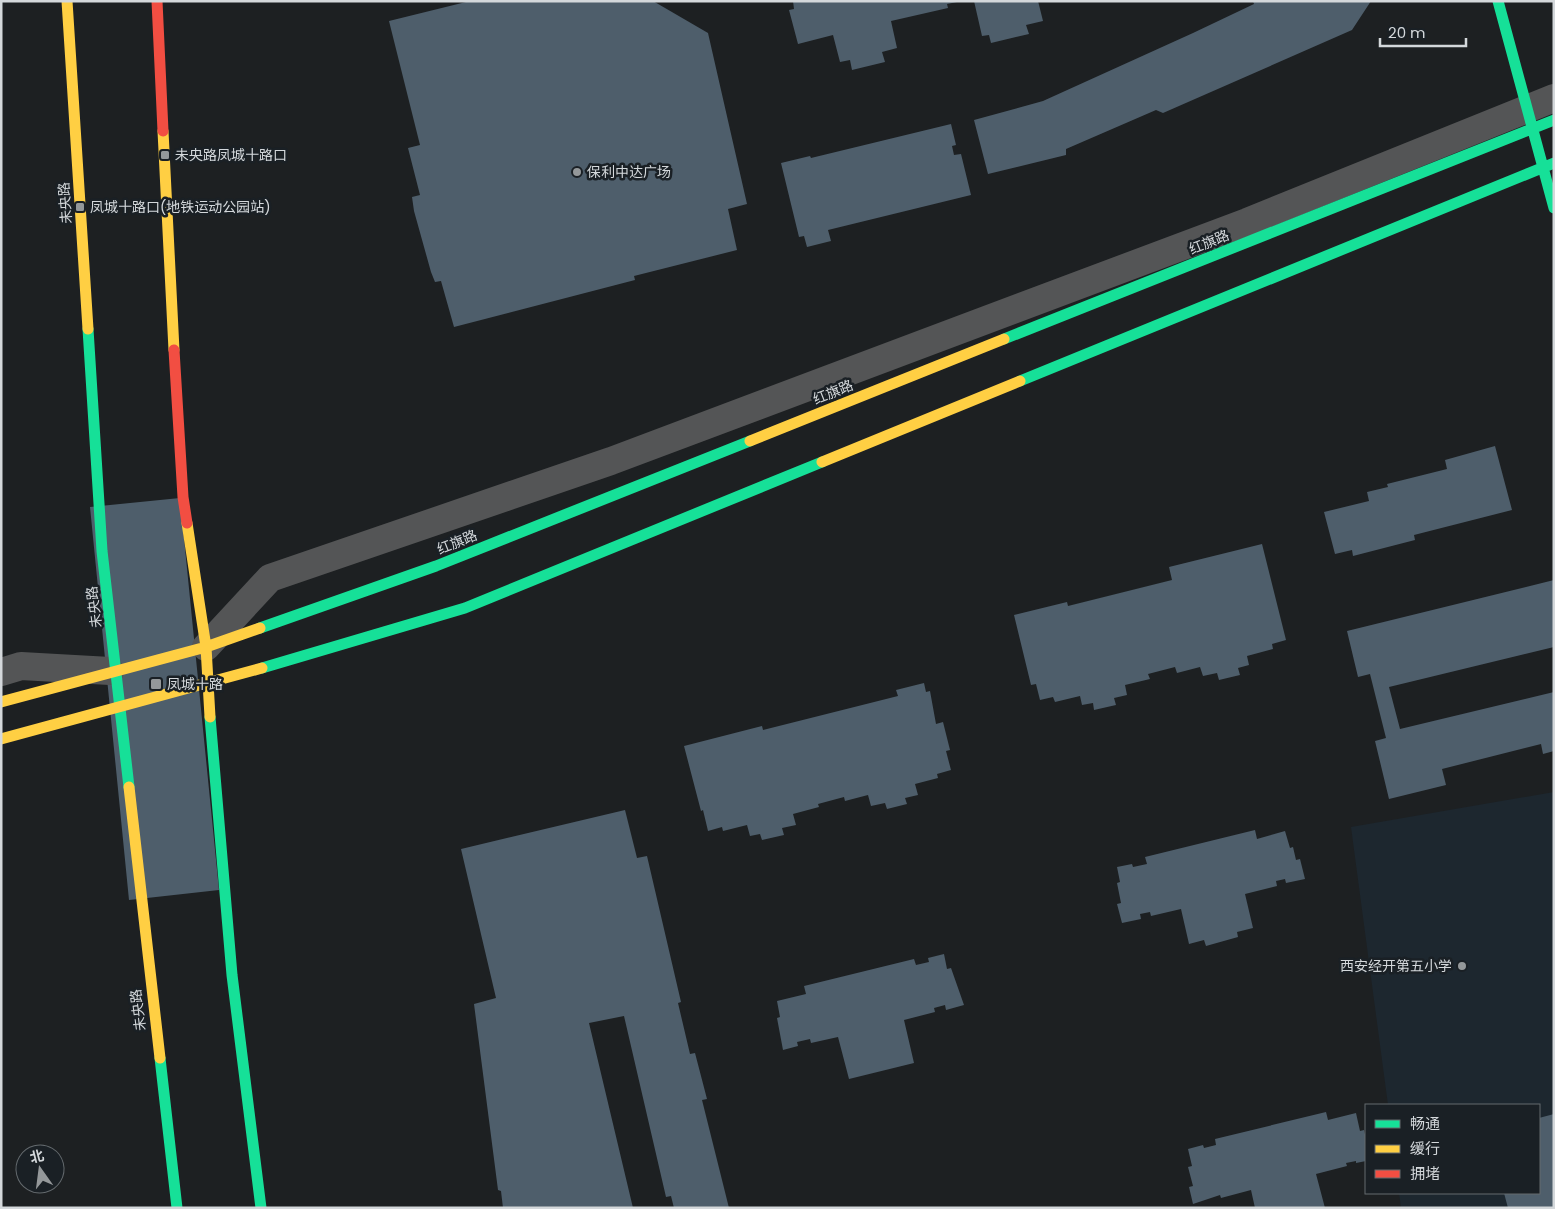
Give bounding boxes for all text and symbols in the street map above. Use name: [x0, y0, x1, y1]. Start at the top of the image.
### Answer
scale bar: [1380, 15, 1466, 47]
text: 20 m: [1388, 22, 1426, 43]
place label: 未央路凤城十路口: [175, 145, 287, 165]
marker: 未央路凤城十路口: [159, 149, 171, 161]
place label: 保利中达广场: [587, 162, 671, 182]
marker: 保利中达广场: [571, 166, 583, 178]
street label: 未央路: [54, 181, 76, 225]
place label: 凤城十路口(地铁运动公园站): [90, 197, 271, 217]
marker: 凤城十路口(地铁运动公园站): [74, 201, 86, 213]
street label: 红旗路: [1186, 225, 1232, 259]
street label: 红旗路: [810, 375, 856, 409]
street label: 红旗路: [434, 525, 480, 559]
street label: 未央路: [82, 585, 106, 629]
place label: 凤城十路: [167, 674, 223, 694]
marker: 凤城十路: [149, 677, 163, 691]
place label: 西安经开第五小学: [1340, 956, 1452, 976]
marker: 西安经开第五小学: [1456, 960, 1468, 972]
street label: 未央路: [126, 988, 150, 1032]
legend: [1365, 1104, 1540, 1194]
text: 畅通: [1410, 1113, 1440, 1134]
text: 缓行: [1410, 1138, 1440, 1159]
north arrow: [15, 1144, 65, 1194]
text: 北: [28, 1145, 46, 1168]
text: 拥堵: [1410, 1163, 1440, 1184]

